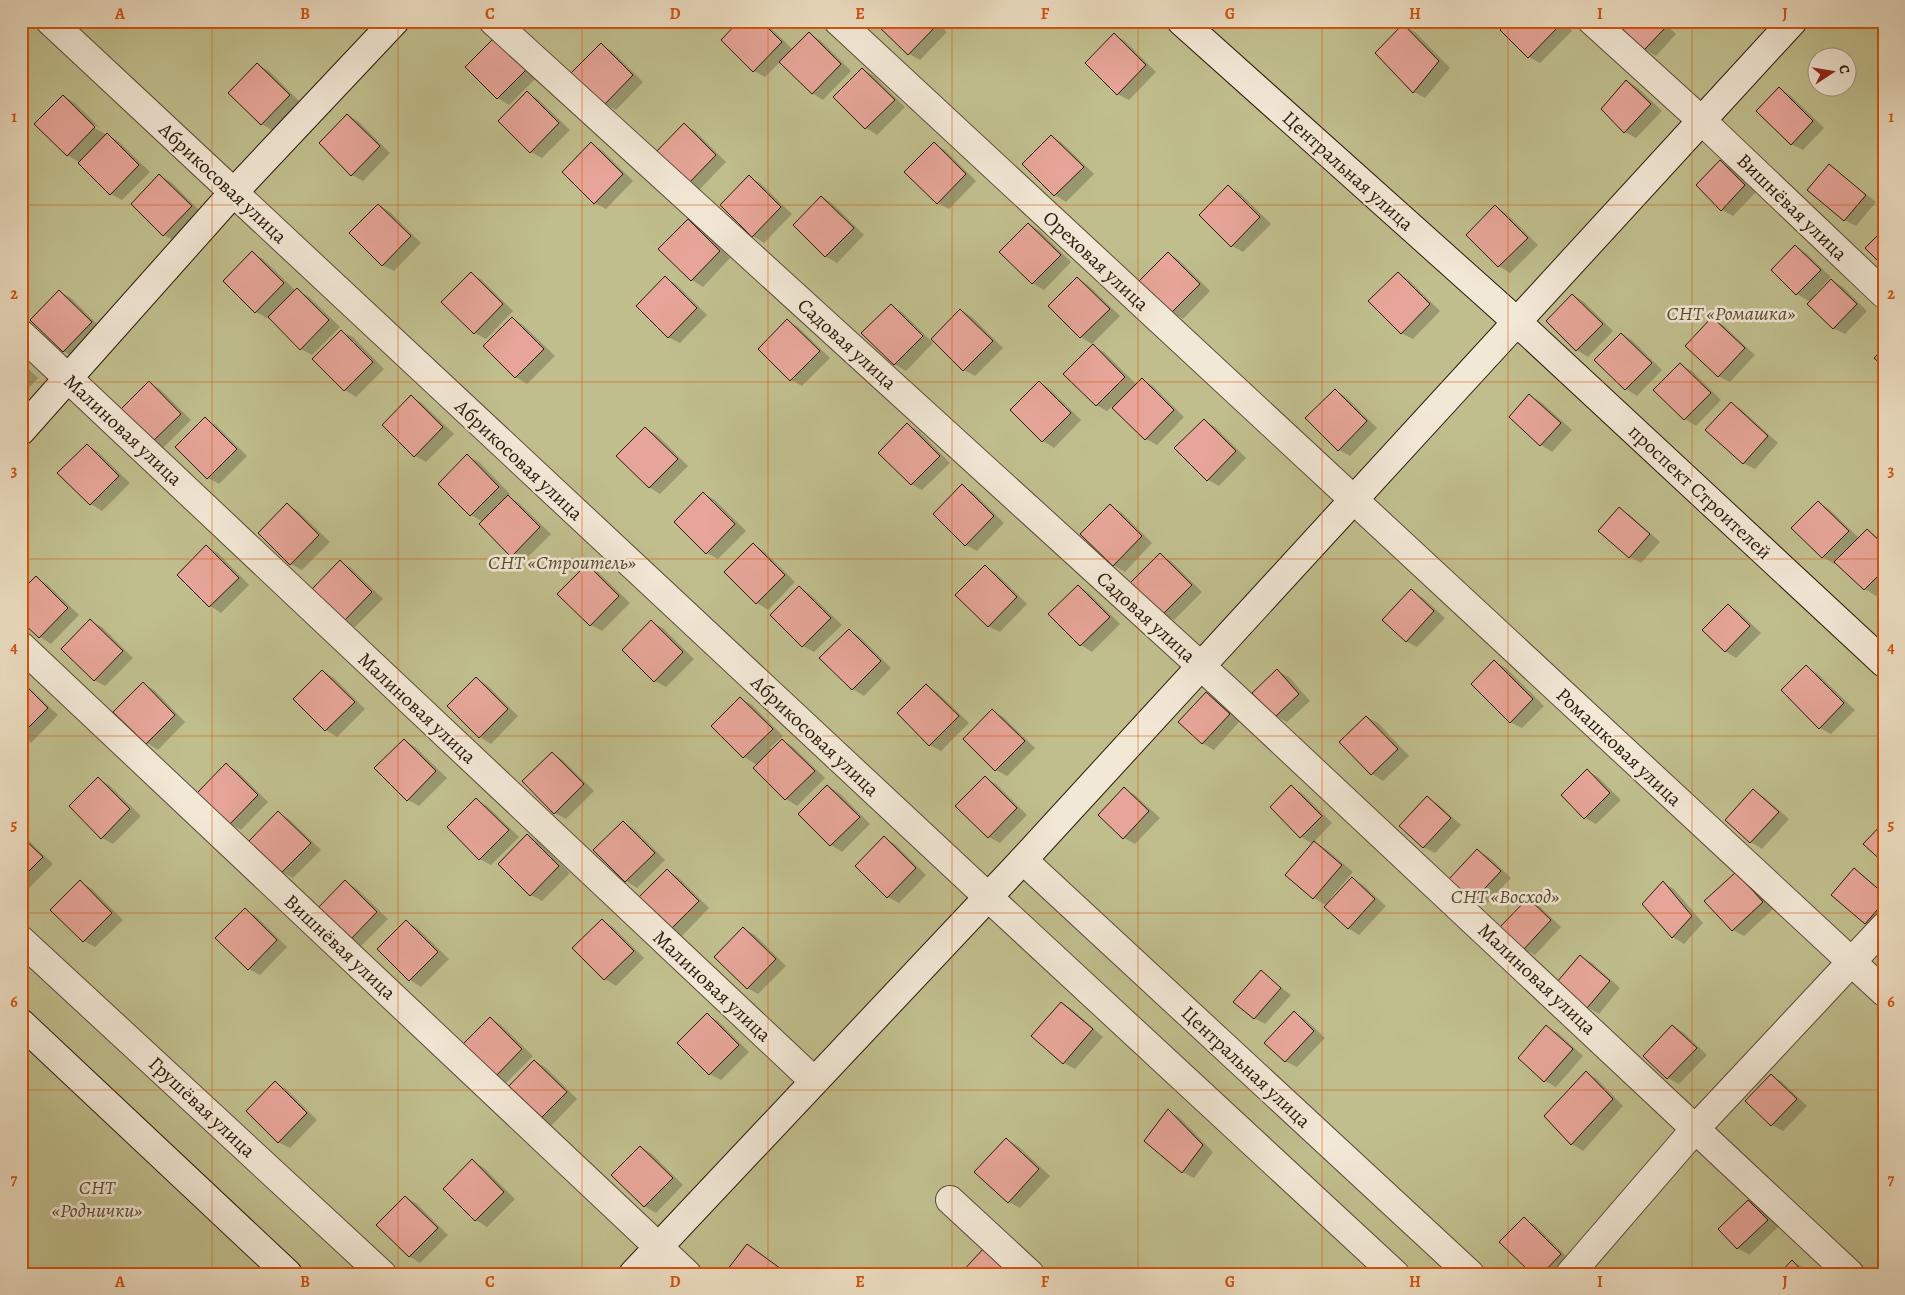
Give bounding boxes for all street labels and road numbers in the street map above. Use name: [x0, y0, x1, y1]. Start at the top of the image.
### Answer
street label: Центральная улица: [1277, 105, 1420, 238]
street label: Абрикосовая улица: [152, 116, 294, 250]
street label: Вишнёвая улица: [1731, 147, 1854, 267]
street label: Ореховая улица: [1037, 205, 1156, 318]
street label: Садовая улица: [791, 292, 903, 396]
street label: Малиновая улица: [58, 368, 189, 493]
street label: Абрикосовая улица: [448, 393, 590, 527]
street label: проспект Строителей: [1622, 418, 1778, 566]
street label: Садовая улица: [1090, 565, 1202, 669]
street label: Малиновая улица: [352, 646, 483, 771]
street label: Абрикосовая улица: [744, 669, 886, 803]
street label: Ромашковая улица: [1550, 682, 1688, 813]
street label: Вишнёвая улица: [278, 888, 402, 1007]
street label: Малиновая улица: [1472, 917, 1603, 1042]
street label: Малиновая улица: [647, 924, 778, 1049]
street label: Центральная улица: [1175, 1000, 1317, 1135]
street label: Грушёвая улица: [143, 1050, 262, 1164]

